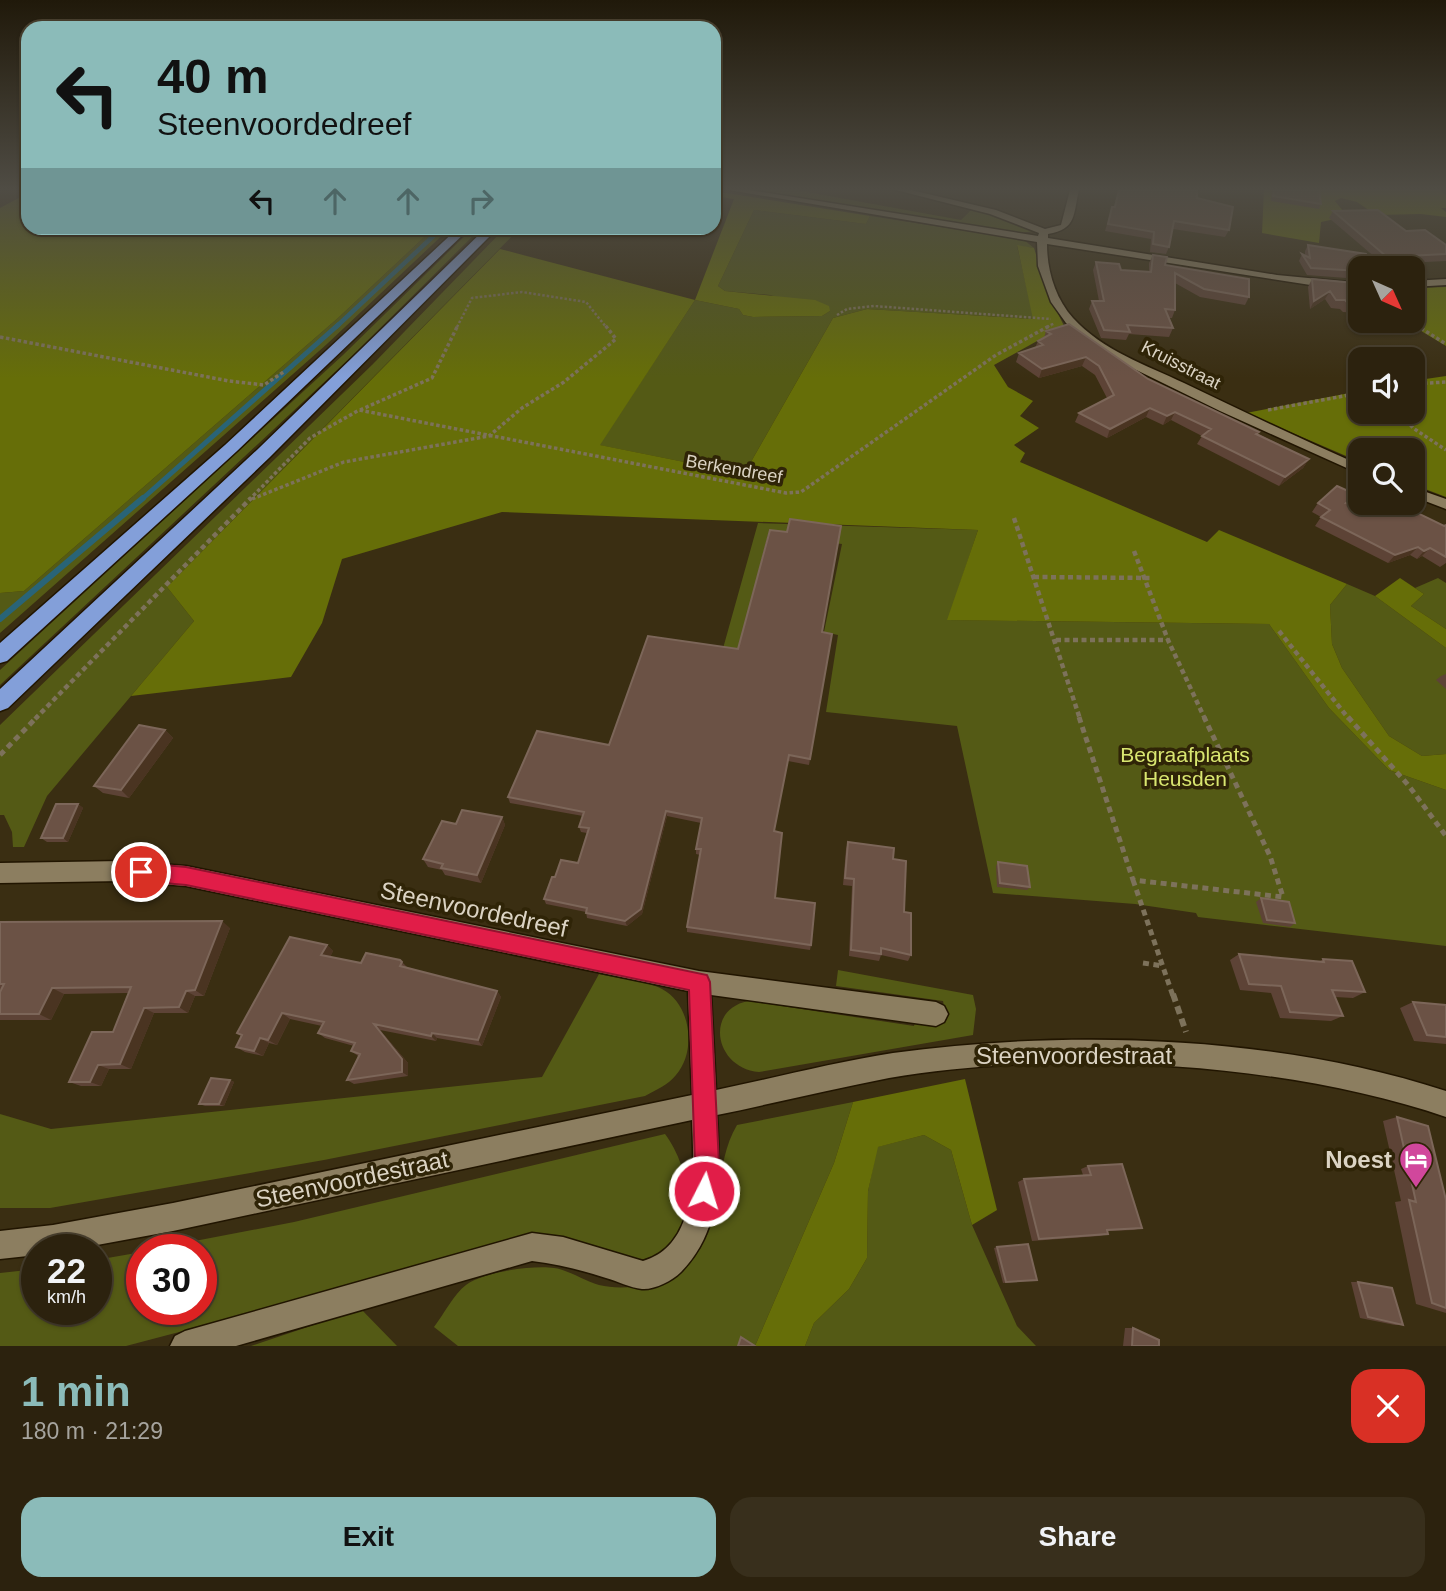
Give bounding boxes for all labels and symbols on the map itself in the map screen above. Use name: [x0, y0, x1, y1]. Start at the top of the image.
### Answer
north arrow: [1348, 256, 1424, 332]
street label: Kruisstraat: [1138, 337, 1224, 393]
street label: Berkendreef: [684, 451, 785, 488]
park label: Begraafplaats Heusden: [1120, 743, 1250, 790]
pin: [111, 842, 171, 902]
street label: Steenvoordedreef: [378, 876, 570, 942]
street label: Steenvoordestraat: [976, 1042, 1172, 1069]
hotel icon: Noest: [1397, 1140, 1435, 1189]
street label: Steenvoordestraat: [253, 1145, 451, 1213]
place label: Noest: [1325, 1146, 1392, 1173]
position arrow: [667, 1154, 741, 1228]
speed limit sign: 30: [126, 1234, 217, 1325]

